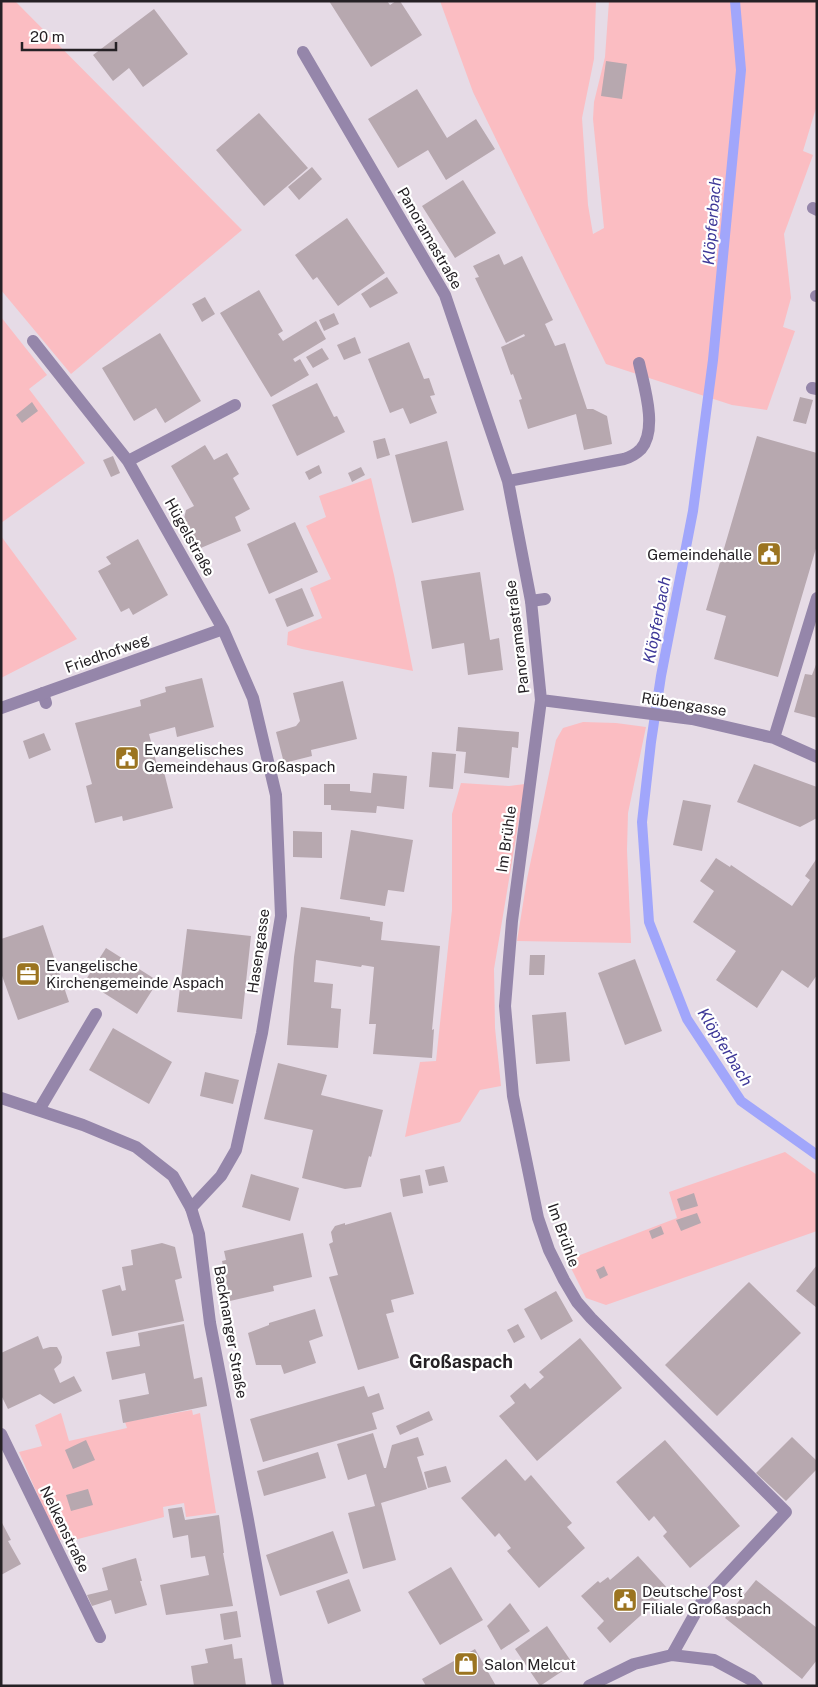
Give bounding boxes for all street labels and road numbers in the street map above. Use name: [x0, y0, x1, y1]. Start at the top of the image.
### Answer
street label: Panoramastraße: [394, 184, 466, 292]
street label: Hügelstraße: [162, 495, 218, 579]
street label: Panoramastraße: [502, 579, 532, 695]
street label: Friedhofweg: [63, 630, 151, 676]
street label: Rübengasse: [640, 689, 728, 719]
street label: Im Brühle: [493, 805, 519, 873]
street label: Hasengasse: [244, 908, 272, 994]
street label: Im Brühle: [545, 1201, 583, 1269]
street label: Backnanger Straße: [211, 1264, 251, 1400]
street label: Nelkenstraße: [37, 1483, 93, 1575]

